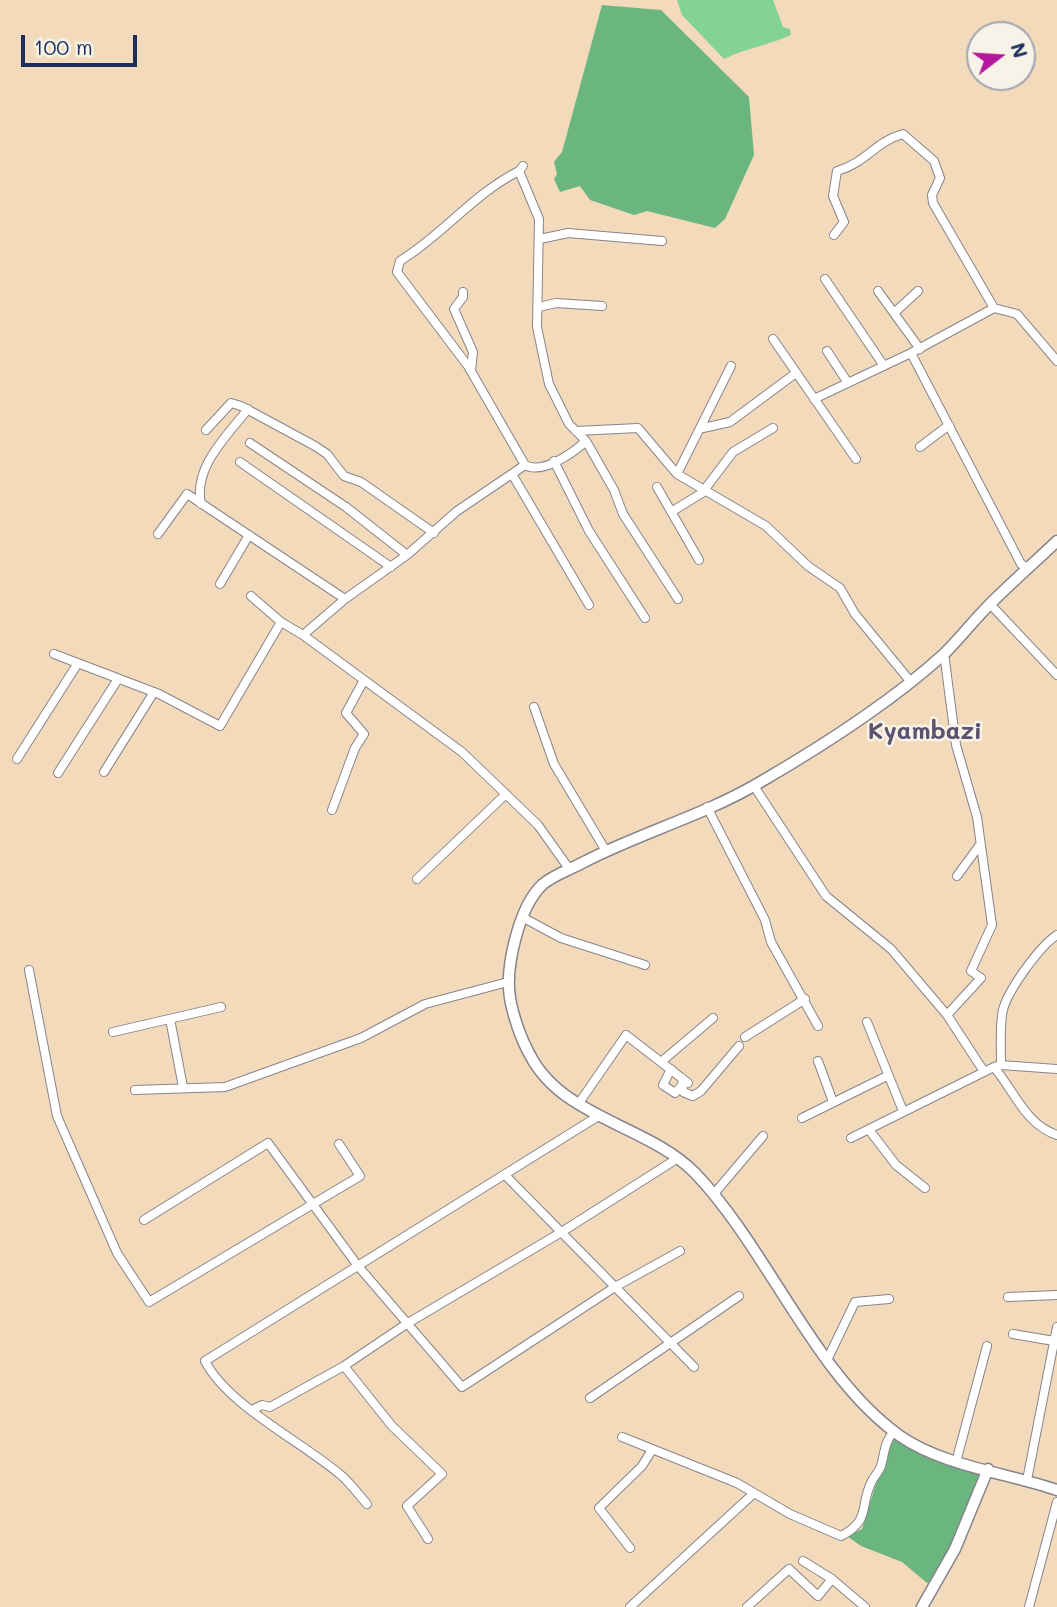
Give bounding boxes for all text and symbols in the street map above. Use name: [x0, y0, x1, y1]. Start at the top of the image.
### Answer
scale bar: [24, 21, 140, 65]
north arrow: [966, 21, 1036, 91]
text: 100 m: [34, 33, 93, 60]
text: N: [1006, 40, 1034, 61]
district label: Kyambazi: [868, 718, 982, 746]

